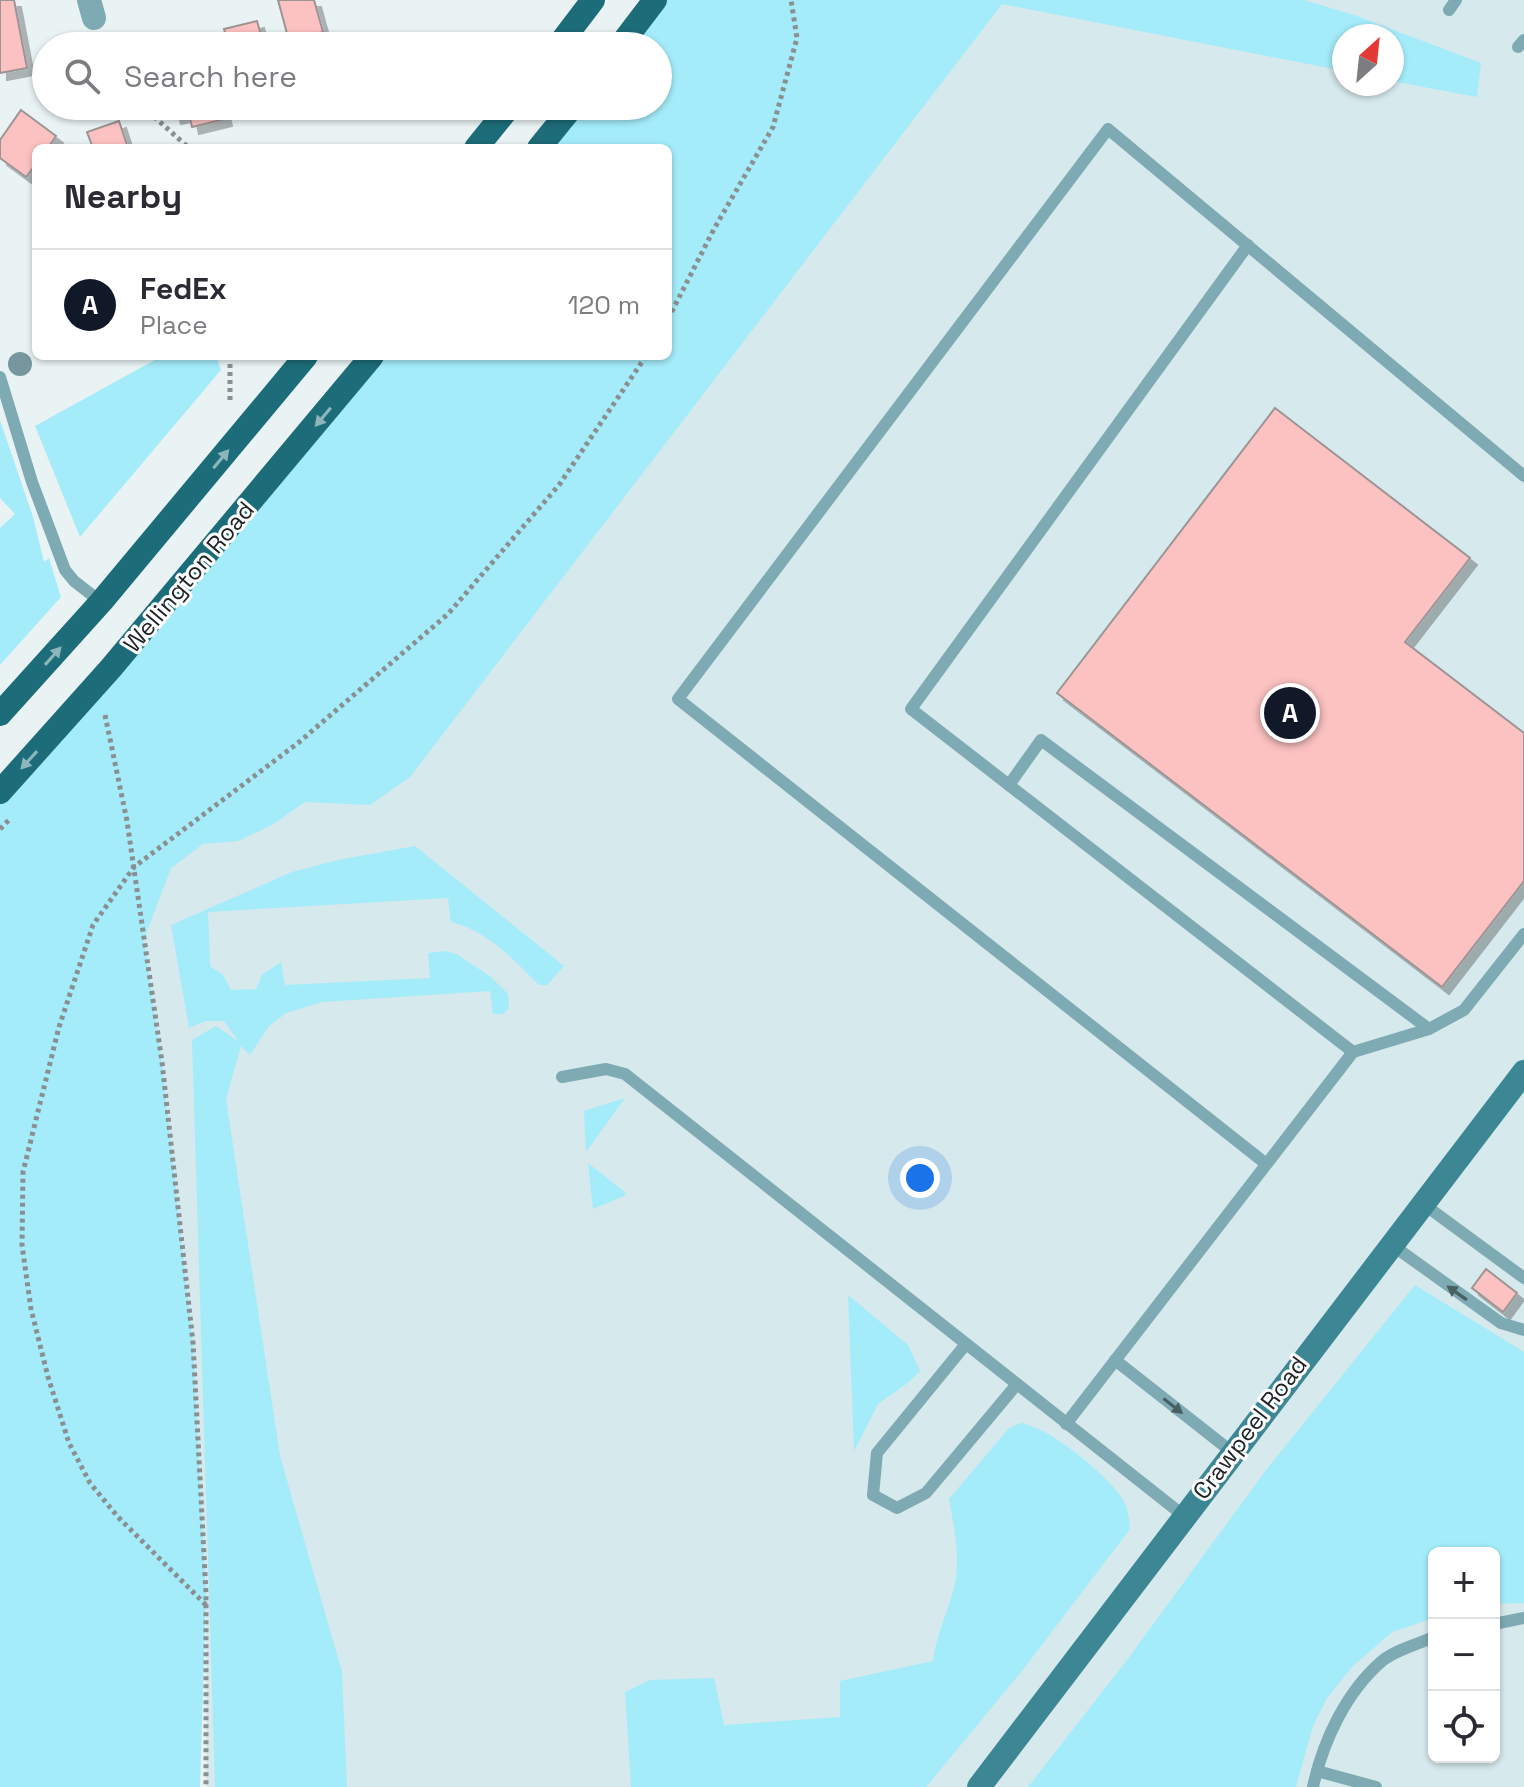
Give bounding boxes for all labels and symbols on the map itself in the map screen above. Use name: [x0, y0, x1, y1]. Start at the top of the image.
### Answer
north arrow: [1332, 24, 1404, 96]
one-way arrow: [315, 406, 332, 426]
one-way arrow: [212, 449, 229, 469]
street label: Wellington Road: [116, 495, 261, 659]
one-way arrow: [43, 647, 61, 666]
pin: A: [1264, 683, 1316, 743]
one-way arrow: [20, 751, 38, 770]
your location: [900, 1158, 940, 1198]
one-way arrow: [1446, 1285, 1467, 1300]
street label: Crawpeel Road: [1186, 1350, 1314, 1506]
one-way arrow: [1163, 1397, 1184, 1413]

